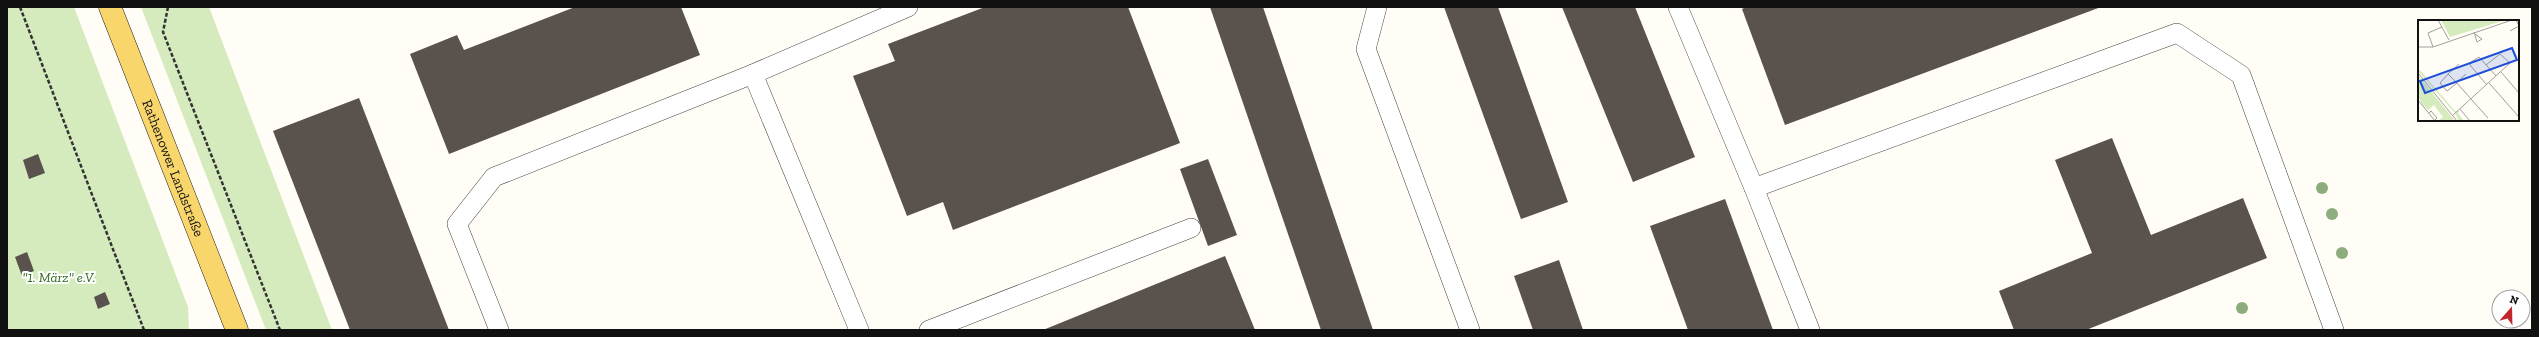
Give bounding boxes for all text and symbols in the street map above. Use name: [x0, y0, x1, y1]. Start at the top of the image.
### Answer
inset map: [2418, 20, 2519, 121]
street label: Rathenower Landstraße: [139, 97, 208, 239]
park label: "1. März" e.V.: [22, 269, 96, 286]
north arrow: [2491, 289, 2531, 329]
text: N: [2508, 293, 2521, 308]

